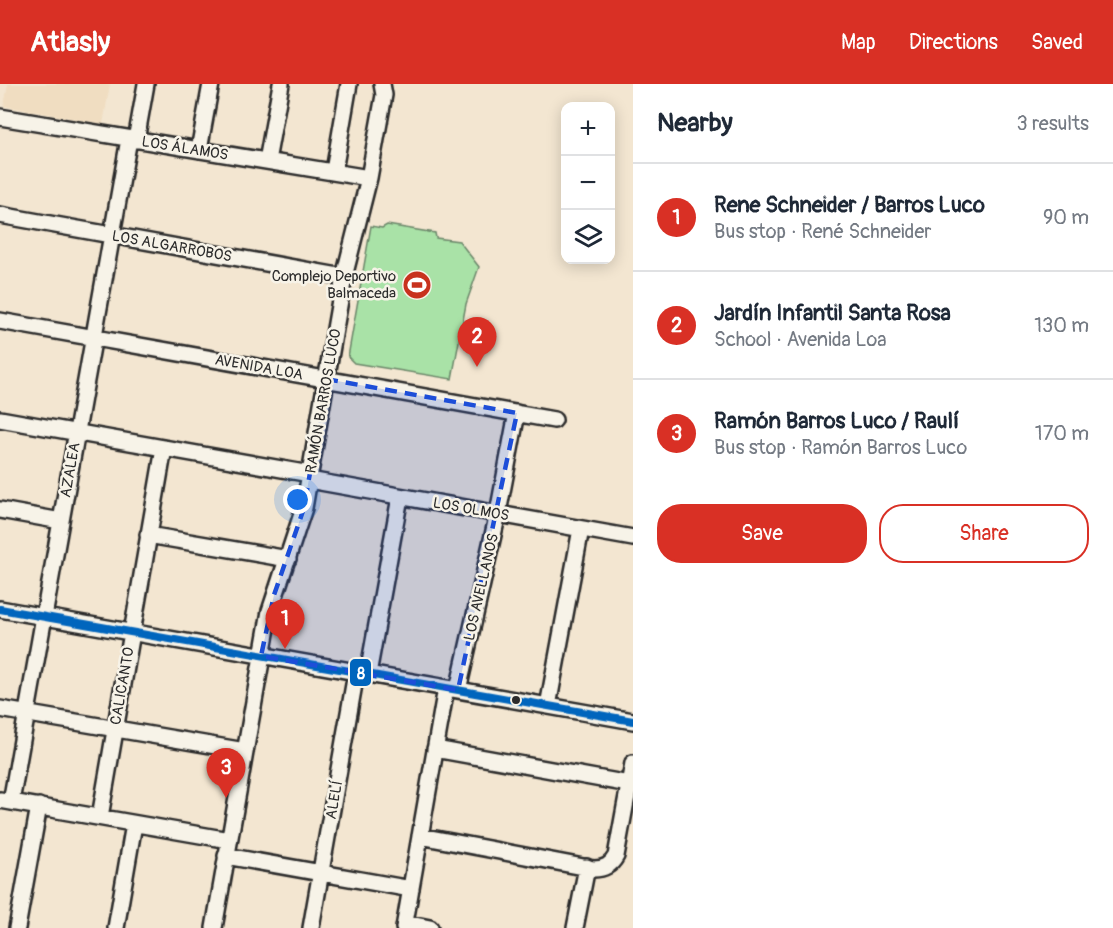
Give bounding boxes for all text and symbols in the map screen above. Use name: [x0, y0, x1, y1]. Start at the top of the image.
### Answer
text: Atlasly: [30, 25, 110, 60]
text: Map: [841, 29, 876, 56]
text: Directions: [909, 29, 998, 56]
text: Saved: [1031, 29, 1083, 56]
map controls: [561, 102, 615, 264]
button: +: [561, 102, 615, 156]
text: Nearby: [657, 107, 733, 139]
text: 3 results: [1017, 111, 1089, 136]
street label: LOS ÁLAMOS: [140, 132, 230, 165]
button: −: [561, 156, 615, 210]
text: Rene Schneider / Barros Luco: [714, 191, 985, 219]
text: 1: [673, 205, 680, 230]
text: 90 m: [1043, 205, 1089, 230]
button: layers: [561, 210, 615, 264]
text: Bus stop · René Schneider: [714, 219, 931, 244]
street label: LOS ALGARROBOS: [110, 227, 233, 266]
place label: Complejo Deportivo Balmaceda: [272, 267, 396, 303]
sports icon: Complejo Deportivo Balmaceda: [401, 269, 433, 301]
text: Jardín Infantil Santa Rosa: [714, 299, 951, 327]
text: 2: [671, 313, 682, 338]
text: 130 m: [1034, 313, 1089, 338]
pin: 2: [458, 318, 496, 367]
street label: RAMÓN BARROS LUCO: [301, 327, 346, 475]
text: School · Avenida Loa: [714, 327, 886, 352]
street label: AVENIDA LOA: [213, 350, 305, 385]
text: Ramón Barros Luco / Raulí: [714, 407, 959, 435]
text: 3: [671, 421, 682, 446]
text: 170 m: [1035, 421, 1089, 446]
text: Bus stop · Ramón Barros Luco: [714, 435, 967, 460]
street label: AZALEA: [56, 441, 85, 499]
your location: [283, 485, 312, 514]
street label: LOS OLMOS: [431, 493, 511, 526]
button: Save: [657, 504, 867, 563]
button: Share: [879, 504, 1089, 563]
street label: LOS AVELLANOS: [460, 532, 503, 643]
pin: 1: [266, 600, 304, 649]
street label: CALICANTO: [106, 646, 139, 726]
line badge: 8: [349, 658, 372, 687]
text: 8: [357, 664, 365, 684]
unlabelled marker: [510, 694, 522, 706]
pin: 3: [206, 748, 246, 798]
street label: ALELÍ: [322, 779, 347, 821]

